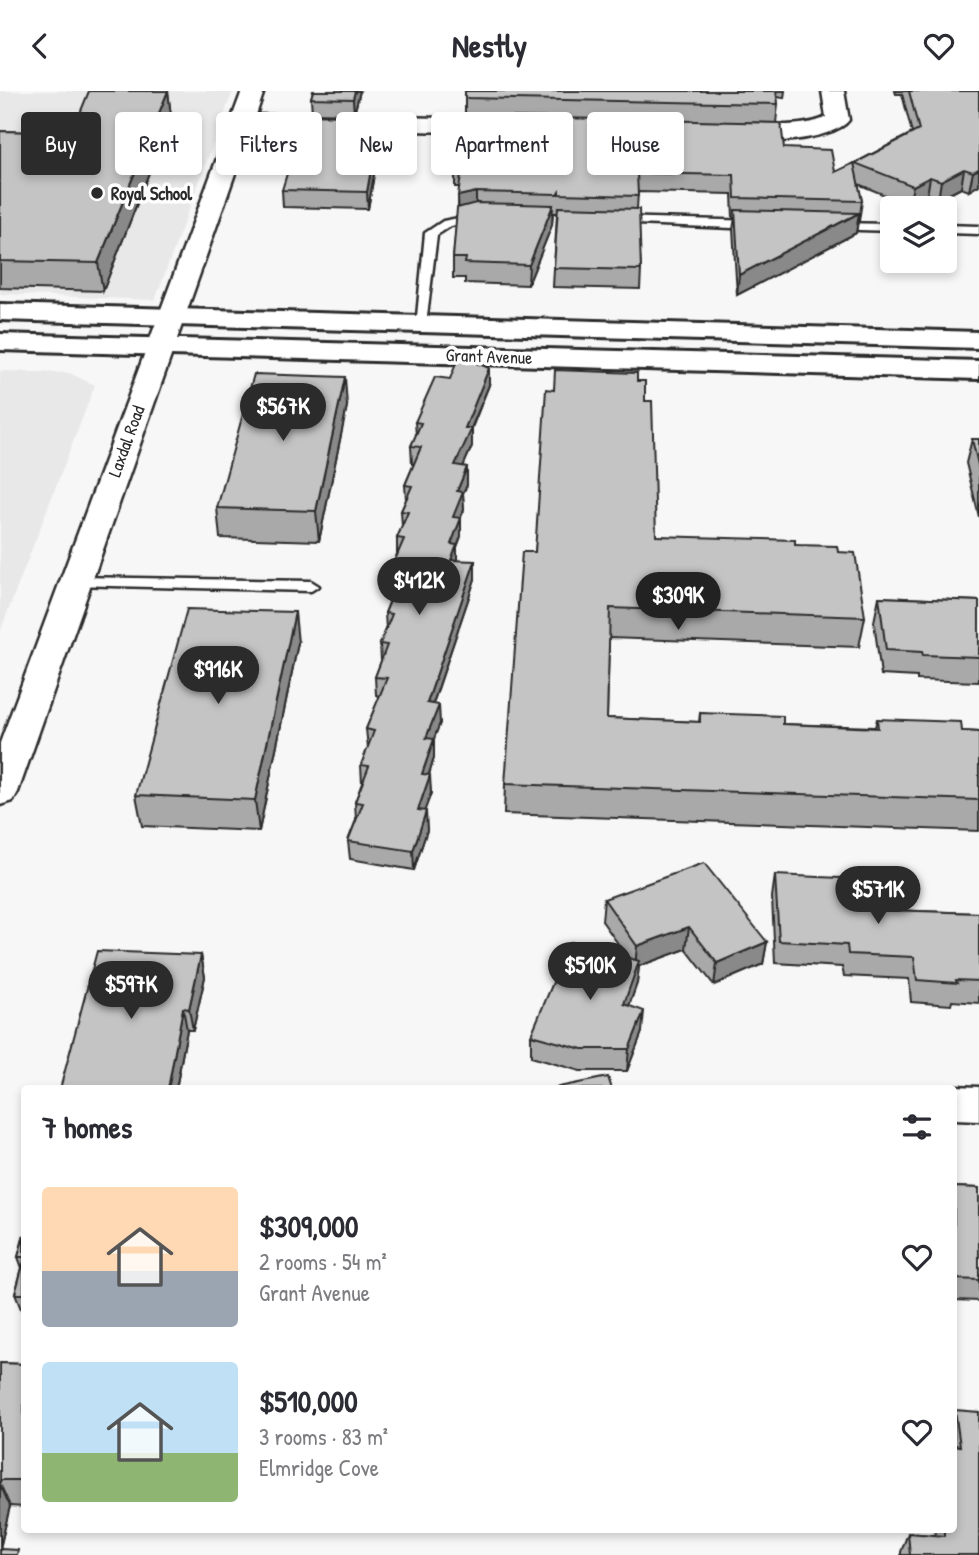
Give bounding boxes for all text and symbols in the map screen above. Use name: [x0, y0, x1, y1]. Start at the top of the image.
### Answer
text: Nestly: [452, 24, 527, 67]
icon: back: [21, 27, 59, 65]
icon: heart: [920, 27, 958, 65]
chip: Buy: [21, 112, 101, 175]
chip: Rent: [115, 112, 202, 175]
chip: Filters: [216, 112, 322, 175]
chip: New: [336, 112, 417, 175]
chip: Apartment: [431, 112, 573, 175]
chip: House: [587, 112, 684, 175]
place label: Royal School: [111, 181, 193, 207]
marker: Royal School: [89, 185, 105, 201]
map controls: [880, 196, 957, 273]
button: layers: [880, 196, 957, 273]
street label: Grant Avenue: [445, 342, 533, 370]
pin: $567K: [234, 383, 332, 443]
text: $567K: [256, 390, 310, 421]
street label: Laxdal Road: [102, 402, 150, 480]
pin: $412K: [370, 557, 468, 617]
text: $412K: [393, 564, 445, 595]
pin: $309K: [629, 573, 727, 632]
text: $309K: [652, 579, 704, 610]
pin: $916K: [169, 647, 267, 706]
text: $916K: [193, 653, 243, 684]
pin: $571K: [829, 867, 927, 926]
text: $571K: [851, 873, 905, 904]
pin: $510K: [541, 943, 639, 1002]
text: $510K: [564, 949, 616, 980]
pin: $597K: [82, 961, 180, 1021]
text: $597K: [104, 968, 158, 999]
text: 7 homes: [42, 1107, 132, 1147]
icon: filters: [898, 1108, 936, 1146]
text: $309,000: [259, 1206, 358, 1246]
icon: home: [98, 1215, 182, 1299]
icon: heart: [898, 1238, 936, 1276]
text: 2 rooms · 54 m²: [259, 1246, 387, 1277]
text: Grant Avenue: [259, 1277, 370, 1308]
text: $510,000: [259, 1381, 358, 1421]
icon: home: [98, 1390, 182, 1474]
icon: heart: [898, 1413, 936, 1451]
text: 3 rooms · 83 m²: [259, 1421, 388, 1452]
text: Elmridge Cove: [259, 1452, 379, 1483]

